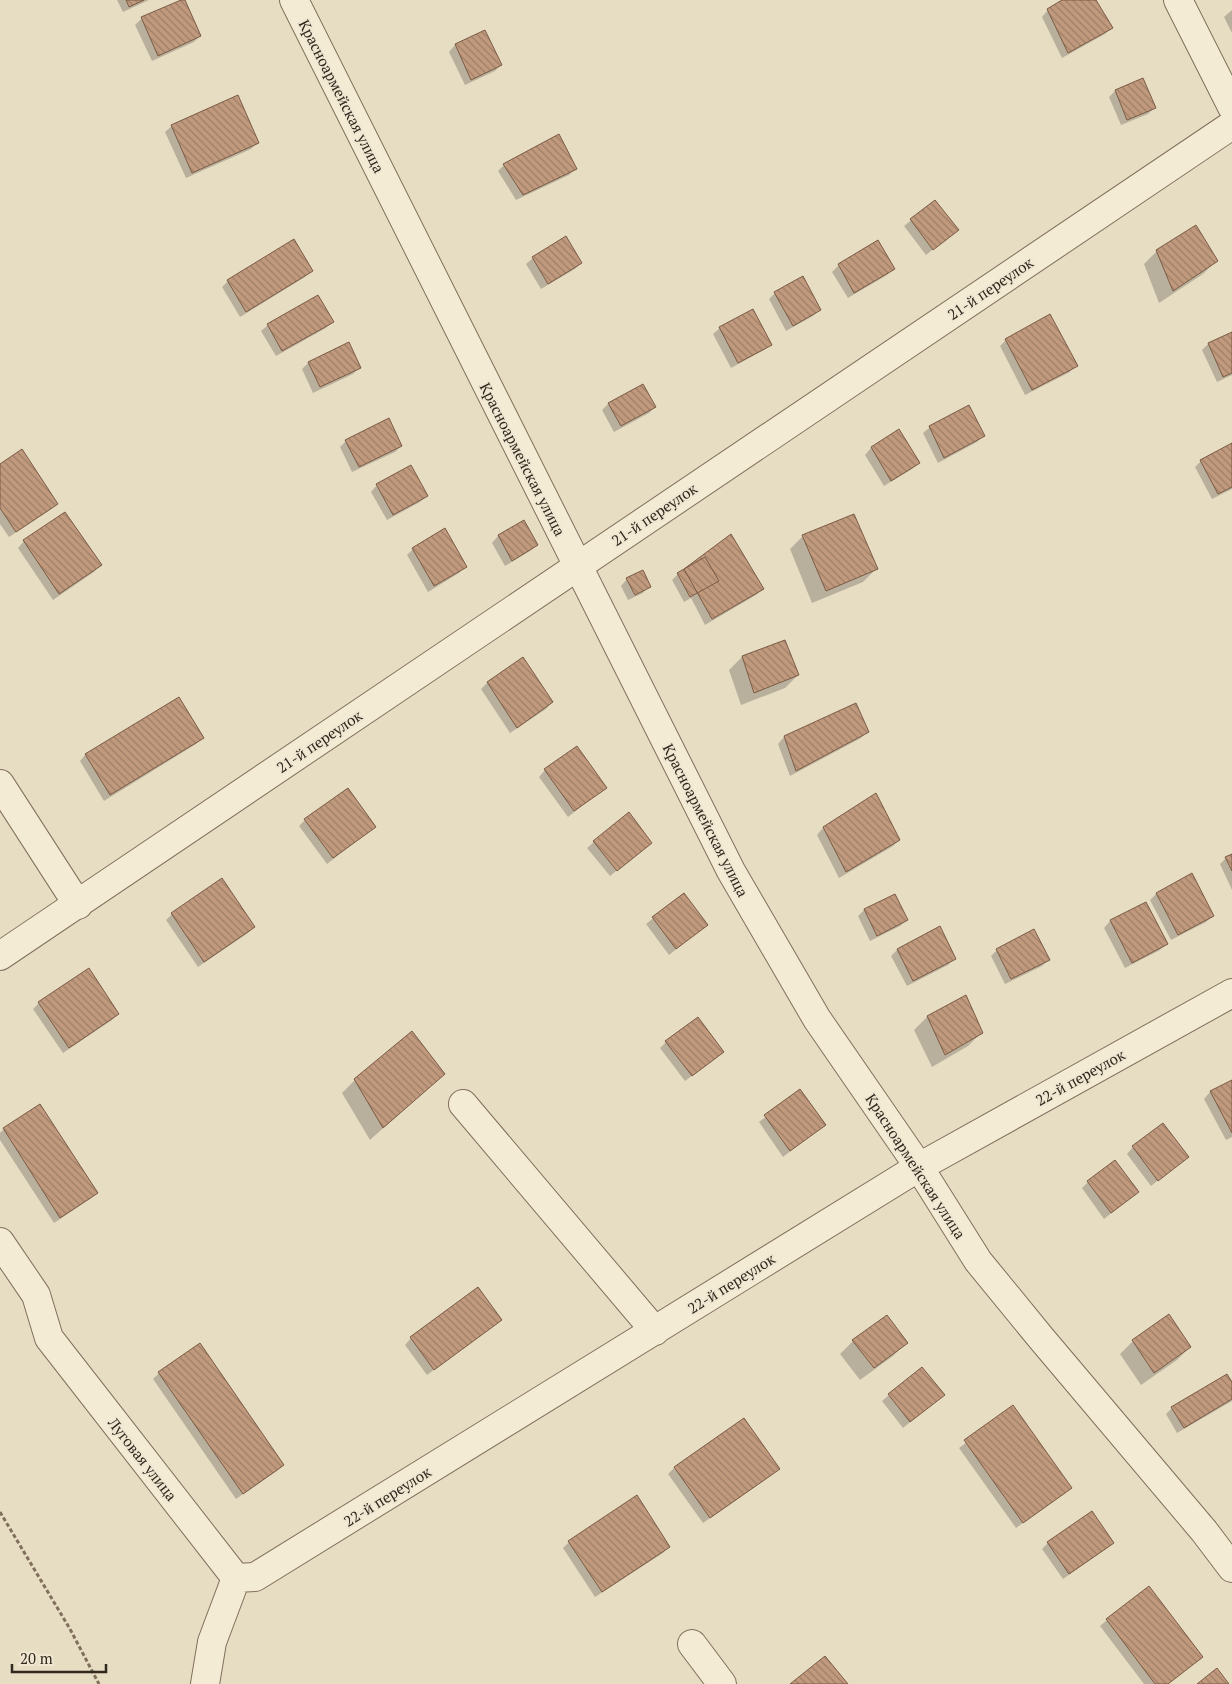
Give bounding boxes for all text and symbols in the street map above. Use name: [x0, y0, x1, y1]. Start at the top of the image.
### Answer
street label: Красноармейская улица: [295, 16, 390, 176]
street label: 21-й переулок: [943, 251, 1038, 324]
street label: Красноармейская улица: [476, 379, 571, 539]
street label: 21-й переулок: [607, 477, 702, 550]
street label: 21-й переулок: [272, 704, 367, 777]
street label: Красноармейская улица: [659, 740, 754, 900]
street label: 22-й переулок: [1032, 1044, 1129, 1110]
street label: Красноармейская улица: [861, 1089, 971, 1243]
street label: 22-й переулок: [684, 1248, 779, 1318]
street label: Луговая улица: [104, 1412, 182, 1505]
street label: 22-й переулок: [340, 1461, 435, 1531]
scale bar: [12, 1642, 106, 1674]
text: 20 m: [20, 1648, 53, 1668]

